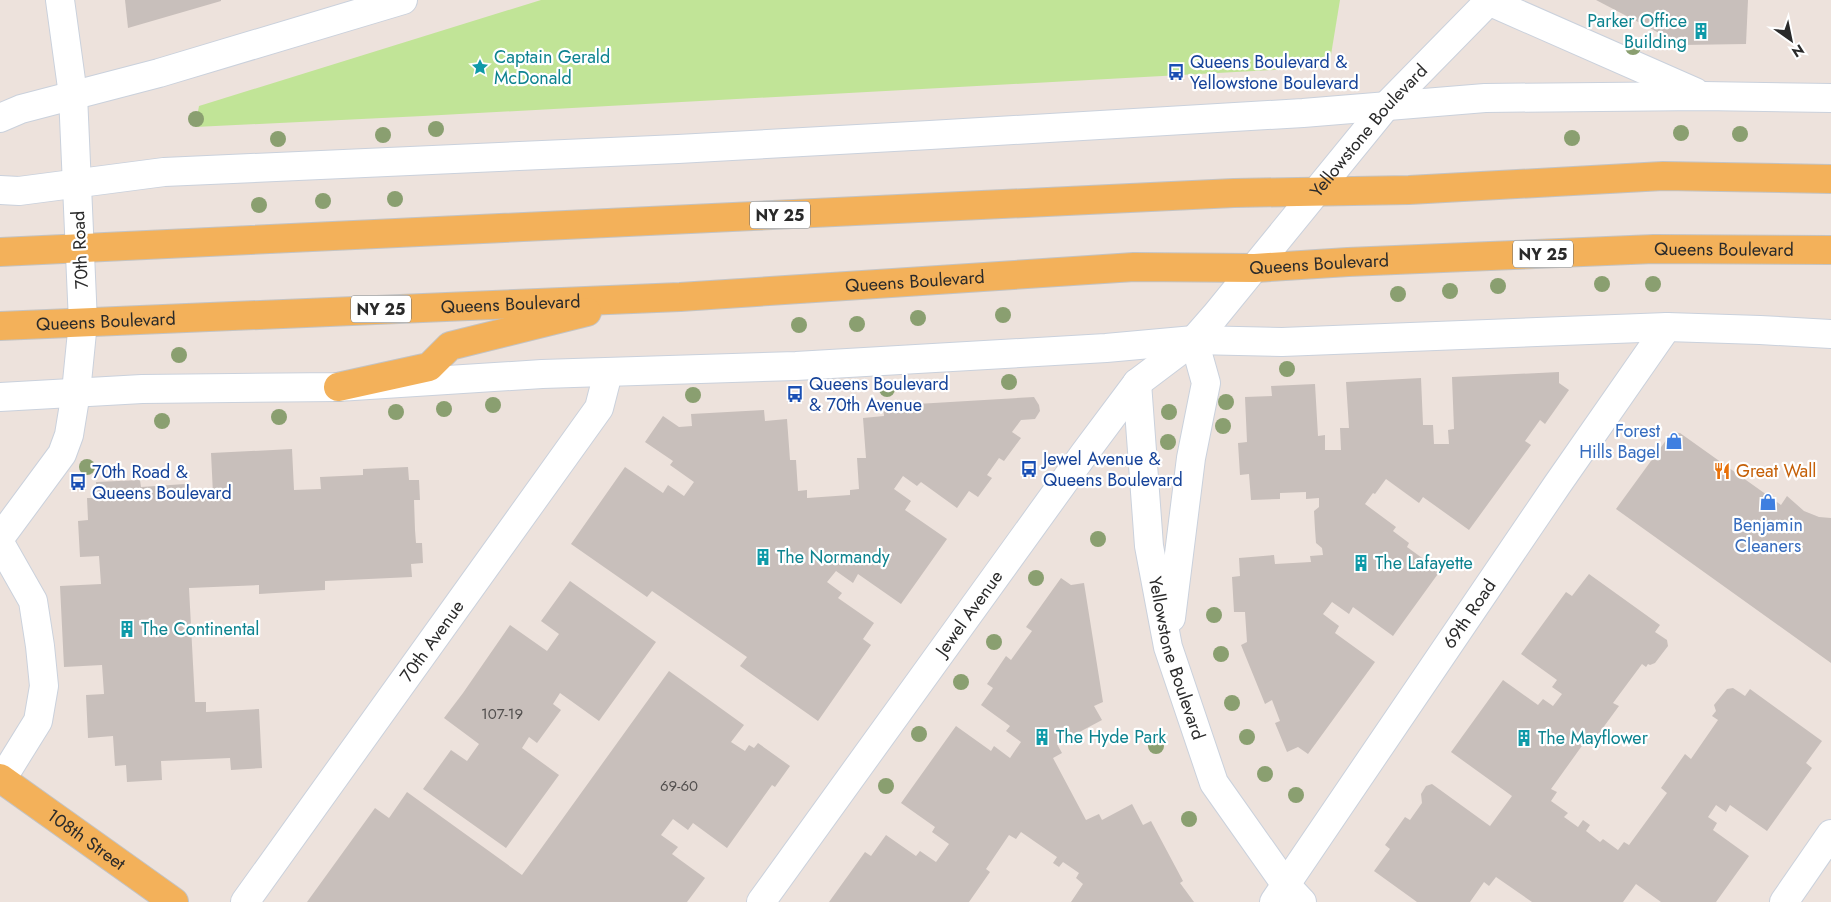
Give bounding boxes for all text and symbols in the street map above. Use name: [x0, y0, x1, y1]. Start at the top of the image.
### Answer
place label: Parker Office Building: [1587, 8, 1687, 55]
north arrow: [1766, 15, 1816, 65]
building icon: Parker Office Building: [1691, 21, 1711, 41]
text: N: [1788, 39, 1808, 62]
place label: Captain Gerald McDonald: [494, 44, 610, 91]
place label: Queens Boulevard & Yellowstone Boulevard: [1190, 49, 1359, 96]
place icon: Captain Gerald McDonald: [470, 57, 490, 77]
street label: Yellowstone Boulevard: [1304, 58, 1433, 203]
bus stop icon: Queens Boulevard & Yellowstone Boulevard: [1166, 62, 1186, 82]
road number: NY 25: [750, 202, 810, 228]
street label: 70th Road: [65, 210, 95, 290]
street label: Queens Boulevard: [1654, 236, 1794, 263]
road number: NY 25: [1513, 240, 1573, 268]
street label: Queens Boulevard: [1249, 247, 1390, 281]
street label: Queens Boulevard: [844, 264, 986, 299]
street label: Queens Boulevard: [440, 288, 581, 320]
road number: NY 25: [351, 296, 411, 322]
street label: Queens Boulevard: [35, 306, 176, 337]
place label: Queens Boulevard & 70th Avenue: [809, 371, 949, 418]
bus stop icon: Queens Boulevard & 70th Avenue: [785, 384, 805, 404]
place label: Forest Hills Bagel: [1579, 418, 1661, 465]
shop icon: Forest Hills Bagel: [1664, 431, 1684, 451]
place label: Jewel Avenue & Queens Boulevard: [1041, 446, 1183, 493]
place label: Great Wall: [1736, 458, 1816, 484]
place label: 70th Road & Queens Boulevard: [92, 459, 232, 506]
bus stop icon: Jewel Avenue & Queens Boulevard: [1019, 459, 1039, 479]
restaurant icon: Great Wall: [1712, 461, 1732, 481]
bus stop icon: 70th Road & Queens Boulevard: [68, 472, 88, 492]
shop icon: Benjamin Cleaners: [1758, 492, 1778, 512]
place label: Benjamin Cleaners: [1733, 512, 1803, 559]
place label: The Normandy: [777, 544, 890, 570]
building icon: The Normandy: [753, 547, 773, 567]
place label: The Lafayette: [1375, 550, 1473, 576]
building icon: The Lafayette: [1351, 553, 1371, 573]
street label: Jewel Avenue: [928, 565, 1009, 663]
street label: Yellowstone Boulevard: [1142, 574, 1211, 743]
street label: 69th Road: [1437, 574, 1502, 654]
street label: 70th Avenue: [394, 595, 470, 687]
place label: The Continental: [141, 616, 259, 642]
building icon: The Continental: [117, 619, 137, 639]
house number: 107-19: [481, 703, 523, 725]
place label: The Hyde Park: [1056, 724, 1166, 750]
place label: The Mayflower: [1538, 725, 1649, 751]
building icon: The Hyde Park: [1032, 727, 1052, 747]
building icon: The Mayflower: [1514, 728, 1534, 748]
house number: 69-60: [660, 775, 698, 797]
street label: 108th Street: [42, 803, 131, 877]

